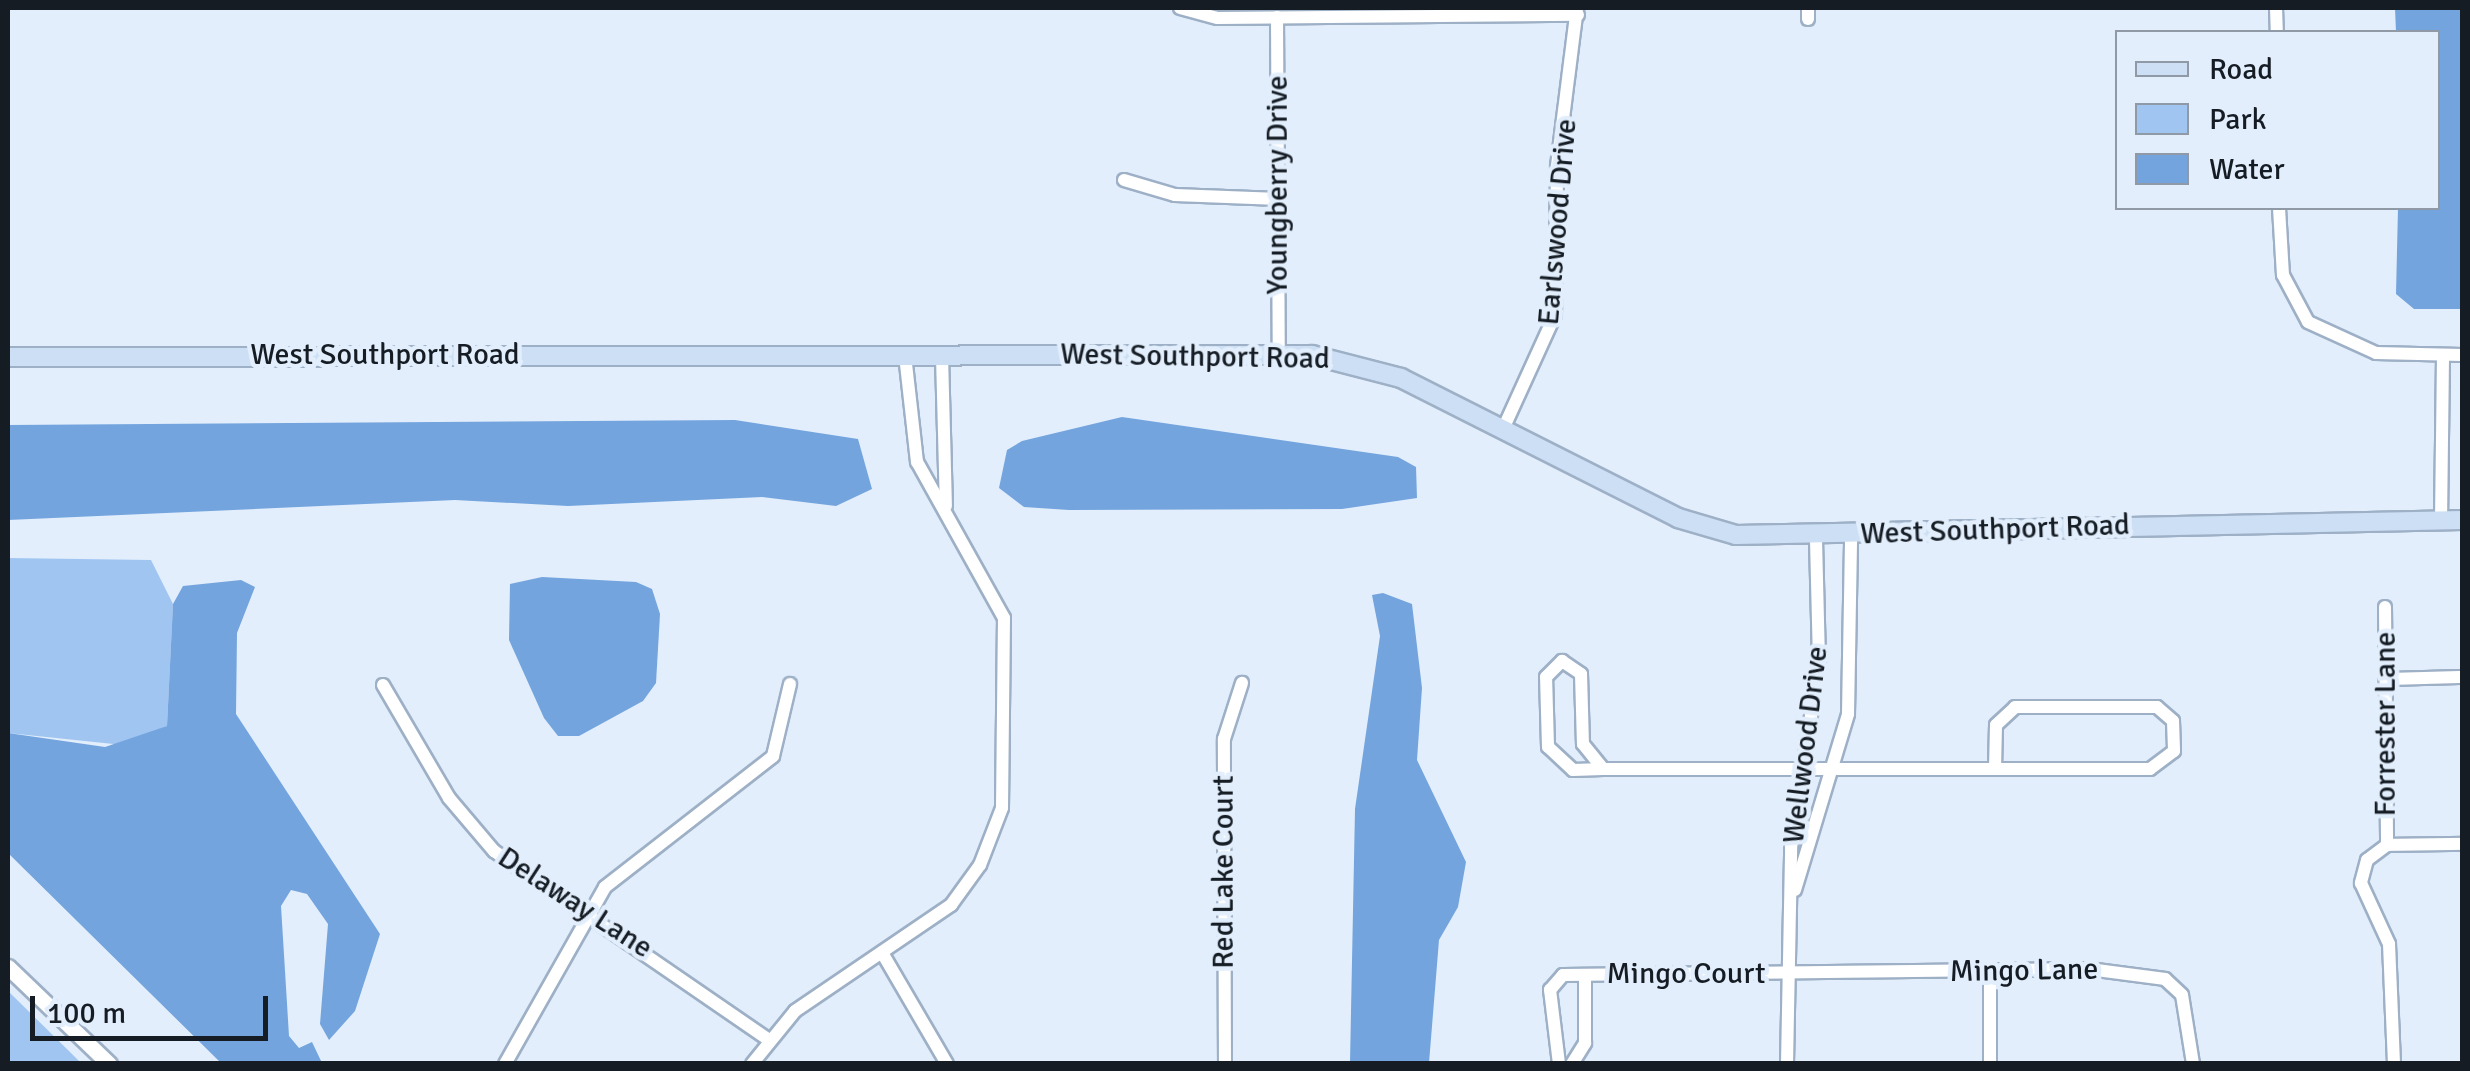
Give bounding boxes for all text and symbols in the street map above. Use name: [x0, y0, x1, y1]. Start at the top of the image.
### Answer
legend: [2115, 30, 2440, 210]
text: Road: [2209, 51, 2273, 88]
street label: Youngberry Drive: [1260, 76, 1296, 294]
text: Park: [2209, 101, 2267, 138]
street label: Earlswood Drive: [1531, 117, 1585, 327]
text: Water: [2209, 151, 2285, 188]
street label: West Southport Road: [250, 337, 520, 373]
street label: West Southport Road: [1060, 337, 1330, 377]
street label: West Southport Road: [1860, 507, 2130, 553]
street label: Forrester Lane: [2368, 632, 2404, 816]
street label: Wellwood Drive: [1776, 644, 1836, 846]
street label: Red Lake Court: [1206, 775, 1242, 969]
street label: Delaway Lane: [491, 840, 659, 966]
street label: Mingo Lane: [1949, 952, 2099, 990]
street label: Mingo Court: [1607, 956, 1765, 992]
scale bar: [35, 976, 272, 1038]
text: 100 m: [47, 995, 126, 1032]

